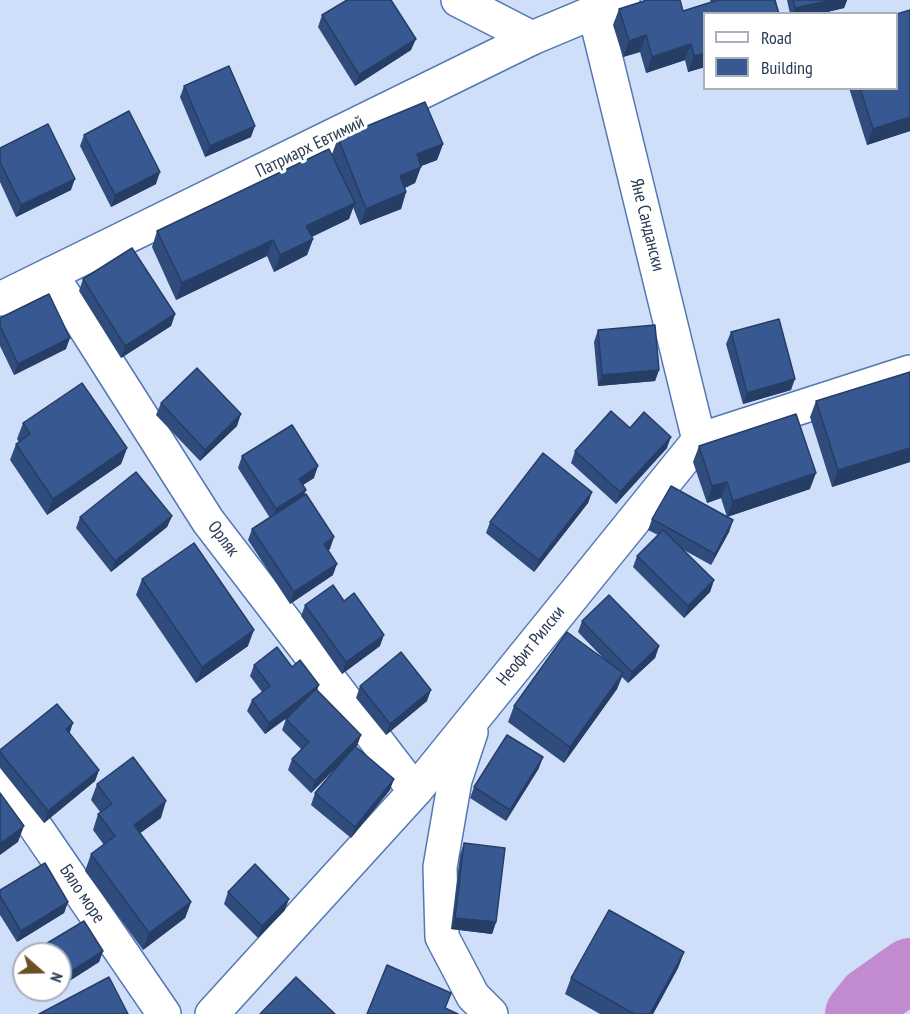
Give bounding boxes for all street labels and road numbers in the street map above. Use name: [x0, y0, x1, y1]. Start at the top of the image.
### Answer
street label: Патриарх Евтимий: [252, 111, 368, 183]
street label: Яне Сандански: [625, 176, 669, 274]
street label: Орляк: [203, 517, 243, 561]
street label: Неофит Рилски: [492, 602, 570, 690]
street label: Бяло море: [55, 860, 109, 928]

